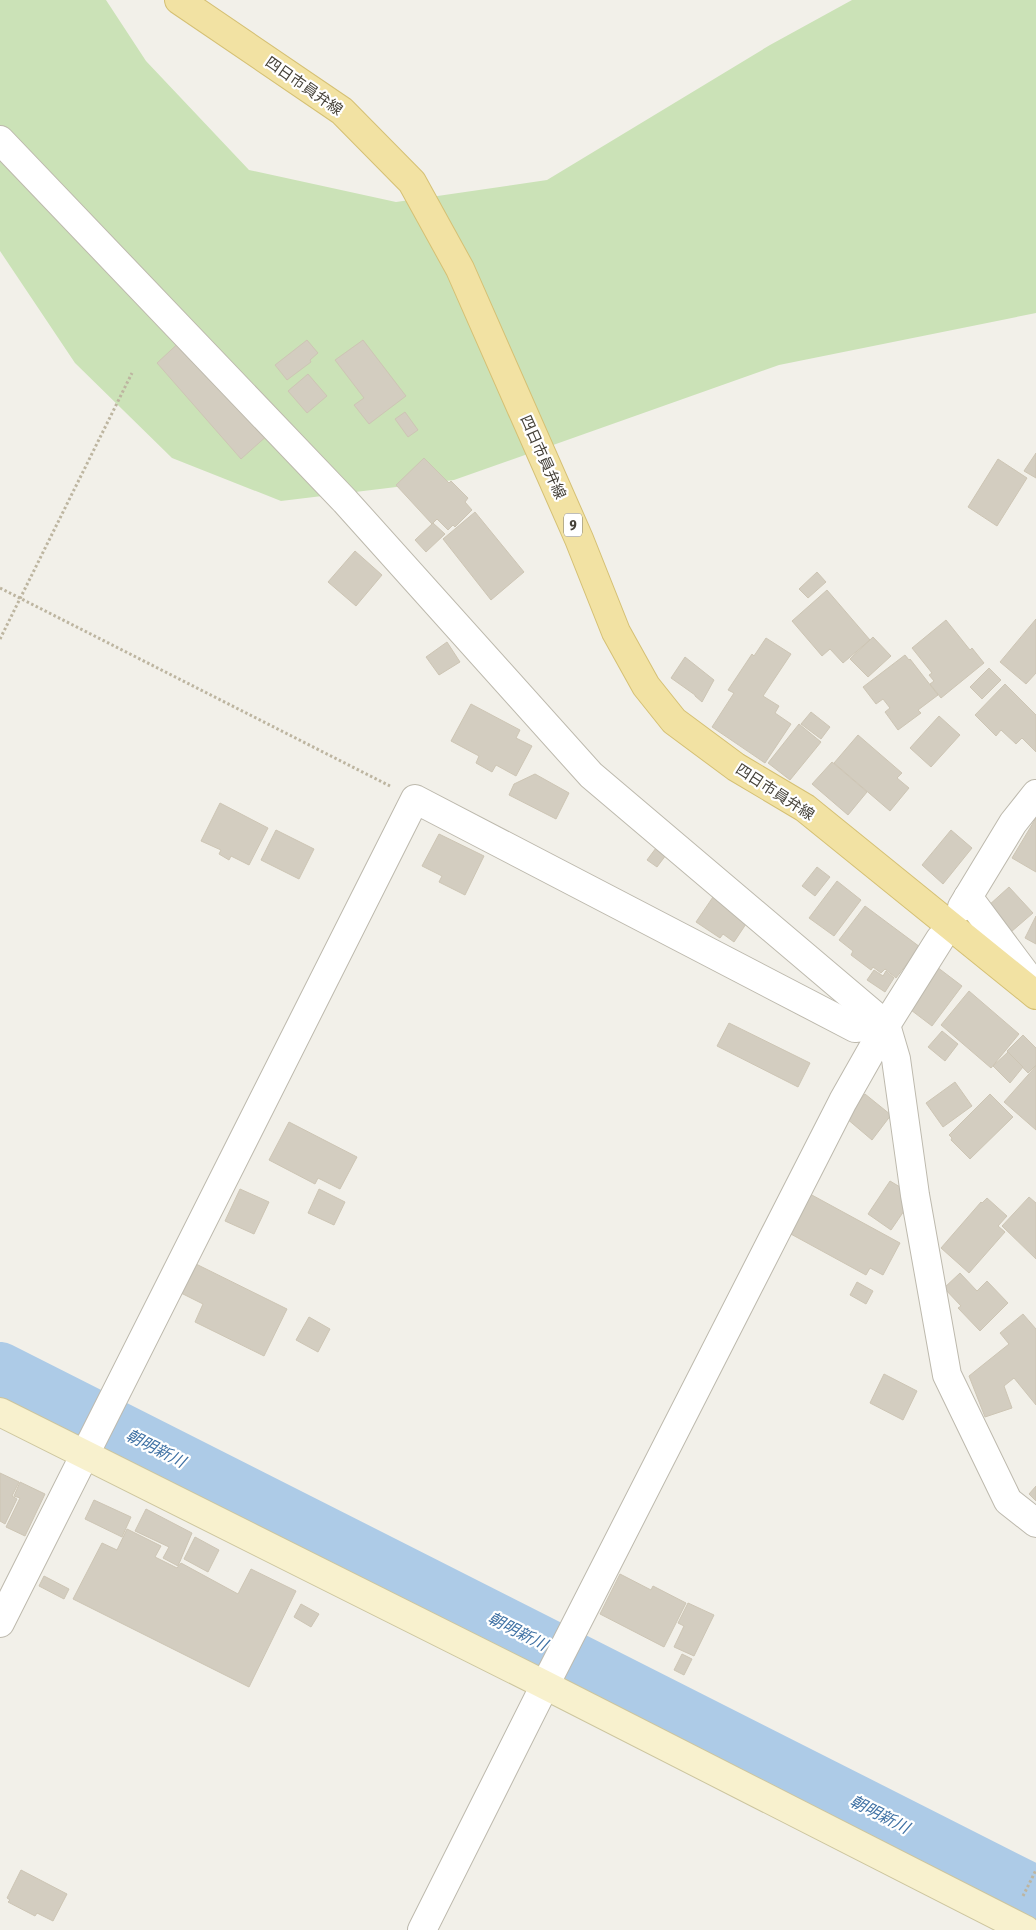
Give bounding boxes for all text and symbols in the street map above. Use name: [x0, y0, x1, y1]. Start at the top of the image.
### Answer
street label: 四日市員弁線: [262, 53, 346, 119]
street label: 四日市員弁線: [516, 412, 570, 502]
road number: 9: [564, 514, 582, 536]
street label: 四日市員弁線: [732, 760, 818, 824]
water label: 朝明新川: [123, 1425, 190, 1472]
water label: 朝明新川: [485, 1608, 552, 1655]
water label: 朝明新川: [847, 1791, 914, 1838]

